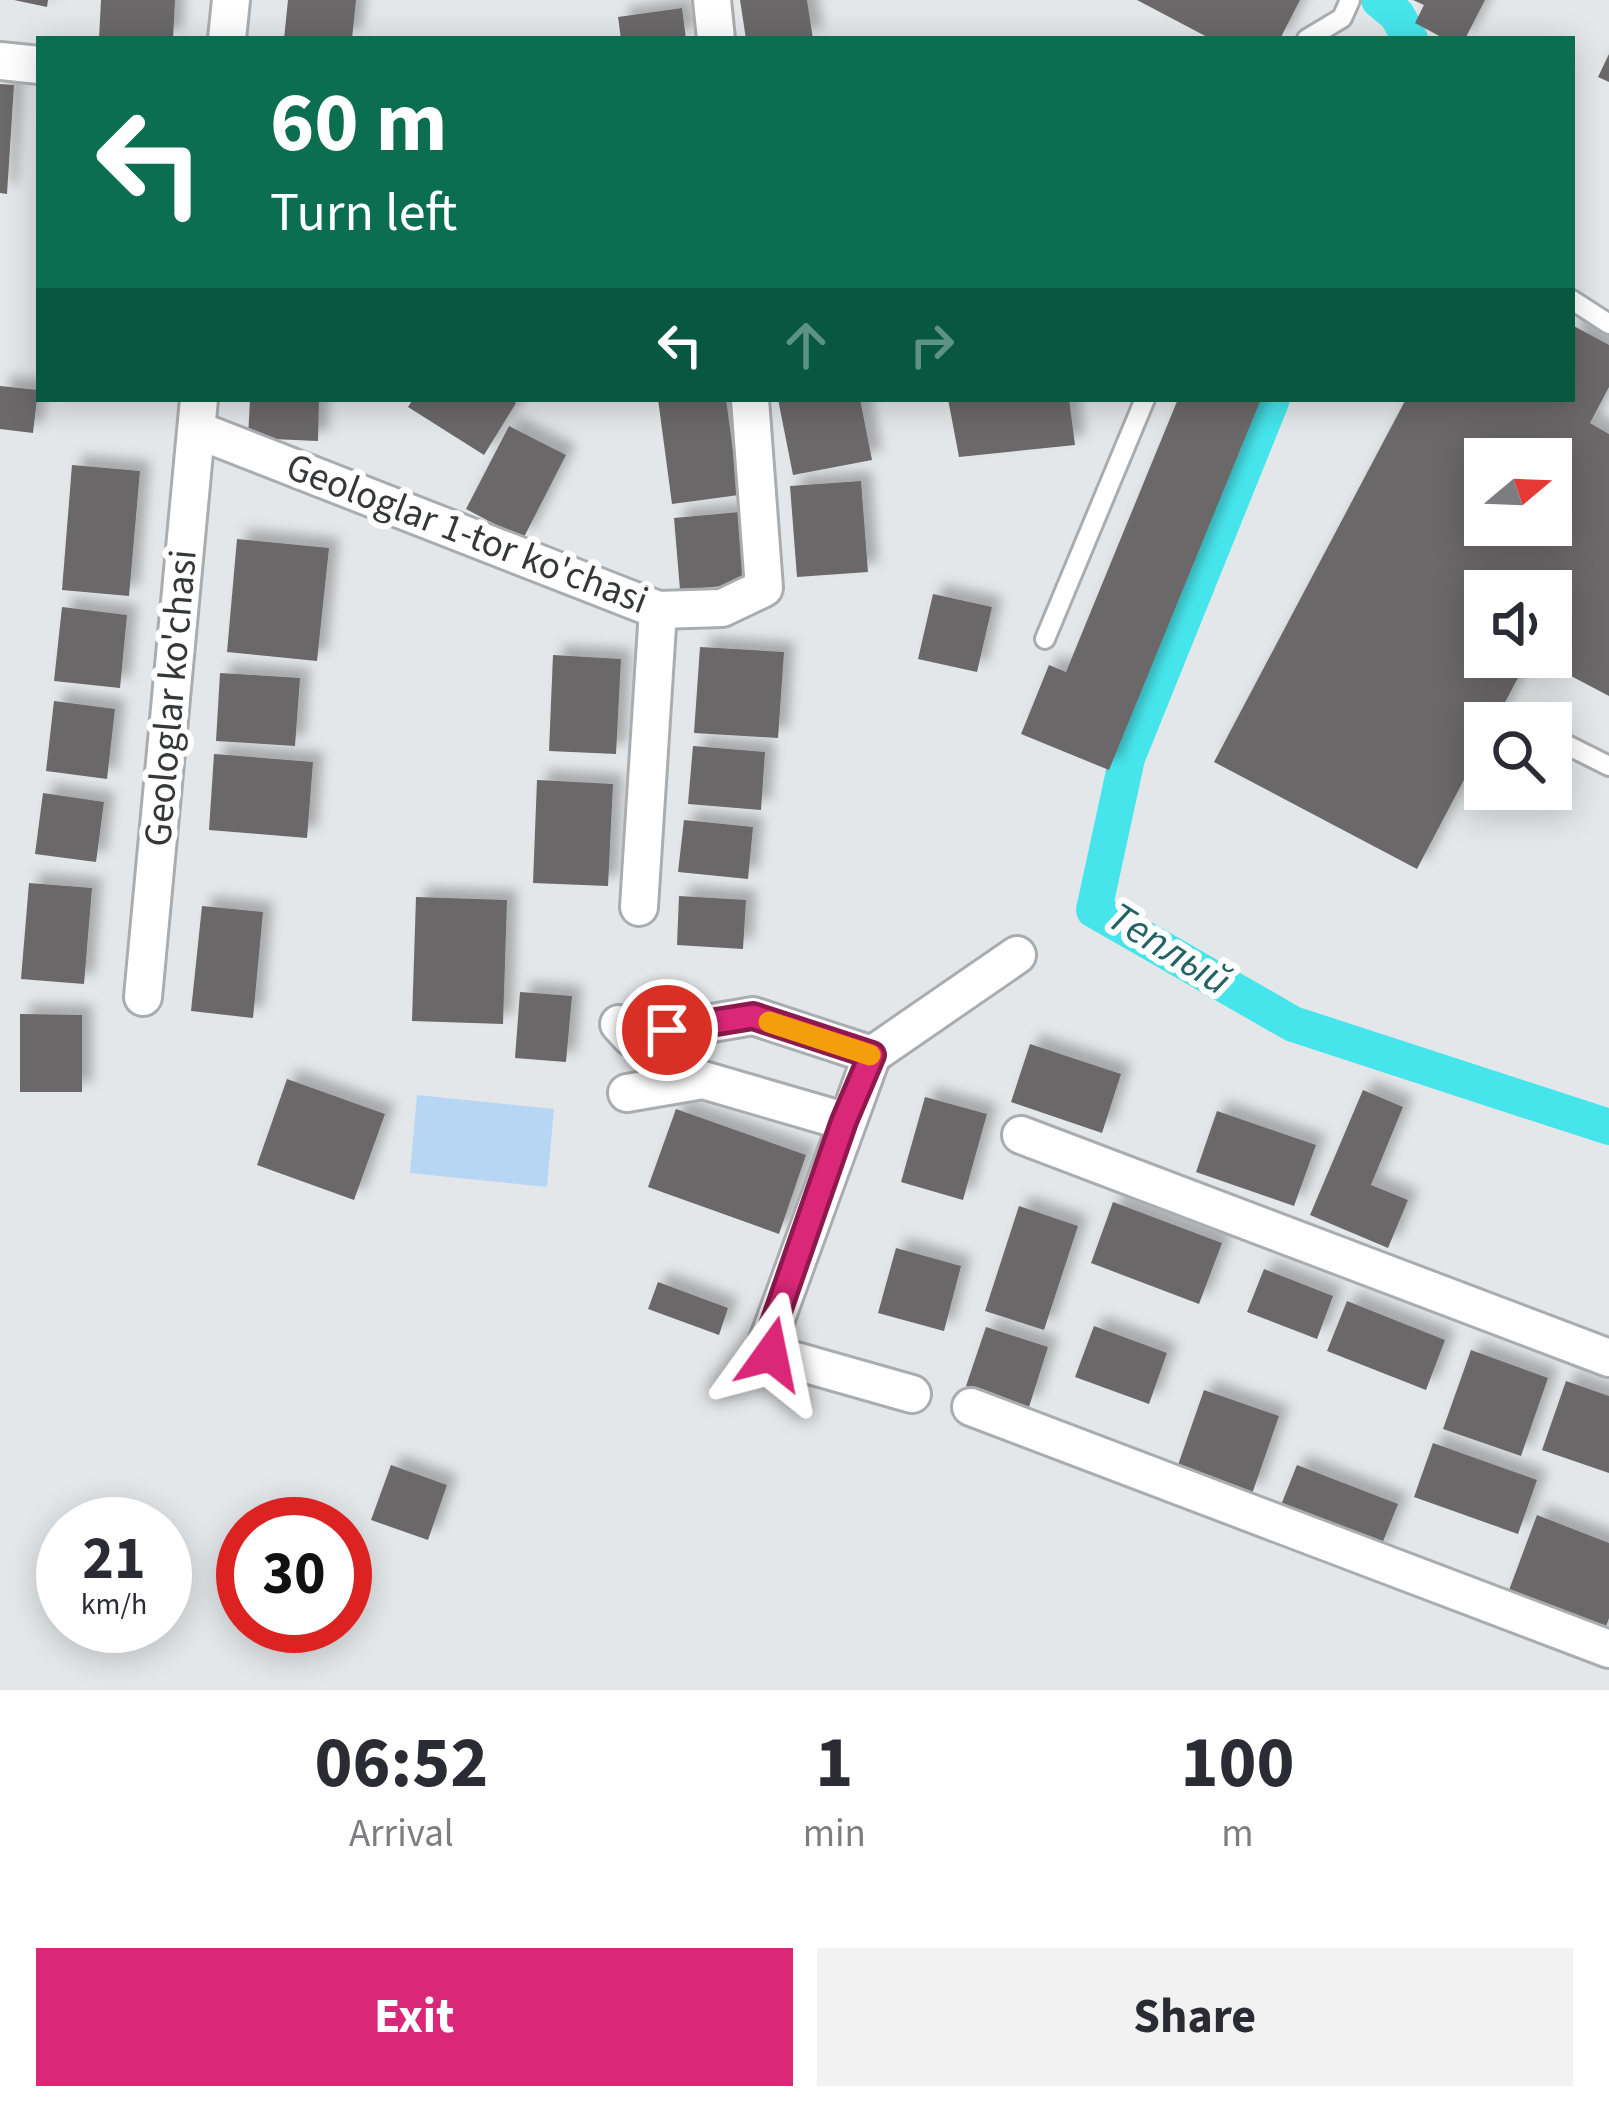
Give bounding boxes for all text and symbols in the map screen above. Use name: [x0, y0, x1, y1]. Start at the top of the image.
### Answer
text: 60 m: [270, 64, 448, 184]
icon: left: [72, 84, 228, 240]
text: Turn left: [270, 175, 457, 252]
icon: left: [647, 312, 713, 378]
icon: ahead: [773, 312, 839, 378]
icon: right: [899, 312, 965, 378]
north arrow: [1464, 438, 1572, 546]
map controls: [1464, 438, 1572, 810]
street label: Geologlar 1-tor ko'chasi: [278, 439, 656, 629]
street label: Geologlar ko'chasi: [130, 547, 212, 849]
button: sound: [1464, 570, 1572, 678]
button: search: [1464, 702, 1572, 810]
water label: Теплый: [1096, 888, 1242, 1010]
pin: [616, 979, 718, 1081]
icon: arrive: [634, 997, 700, 1063]
position arrow: [708, 1291, 834, 1417]
speed limit sign: 30: [216, 1497, 372, 1653]
text: 21: [82, 1517, 146, 1602]
text: km/h: [81, 1583, 147, 1626]
text: 06:52: [315, 1712, 488, 1815]
text: 1: [815, 1712, 853, 1815]
text: 100: [1180, 1712, 1295, 1815]
text: Arrival: [349, 1806, 454, 1862]
text: min: [803, 1806, 866, 1862]
text: m: [1221, 1806, 1254, 1862]
button: Exit: [36, 1948, 793, 2086]
button: Share: [817, 1948, 1573, 2086]

